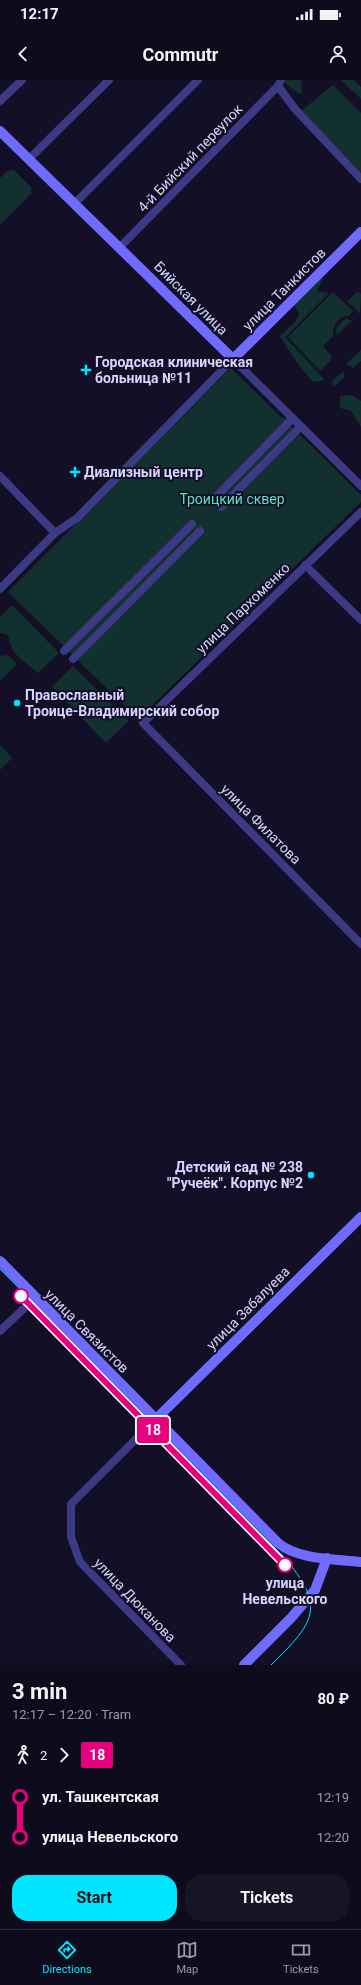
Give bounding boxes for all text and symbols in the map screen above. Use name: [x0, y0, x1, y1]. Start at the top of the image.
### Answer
text: 12:17: [20, 5, 59, 23]
icon: back: [12, 43, 34, 65]
icon: person: [327, 43, 349, 65]
text: Commutr: [143, 44, 218, 65]
street label: 4-й Бийский переулок: [134, 101, 246, 215]
street label: улица Танкистов: [239, 244, 329, 334]
street label: Бийская улица: [151, 258, 231, 338]
place label: Городская клиническая больница №11: [95, 354, 253, 386]
marker: Городская клиническая больница №11: [80, 364, 92, 376]
place label: Диализный центр: [84, 464, 203, 480]
marker: Диализный центр: [69, 466, 81, 478]
park label: Троицкий сквер: [179, 491, 285, 507]
street label: улица Пархоменко: [193, 559, 293, 657]
place label: Православный Троице-Владимирский собор: [25, 687, 219, 719]
marker: Православный Троице-Владимирский собор: [12, 698, 22, 708]
street label: улица Филатова: [218, 781, 304, 867]
place label: Детский сад № 238 "Ручеёк". Корпус №2: [167, 1159, 303, 1191]
marker: Детский сад № 238 "Ручеёк". Корпус №2: [306, 1170, 316, 1180]
street label: улица Забалуева: [203, 1263, 293, 1353]
street label: улица Связистов: [42, 1286, 132, 1376]
unlabelled marker: [13, 1288, 29, 1304]
line badge: 18: [135, 1417, 171, 1443]
text: 18: [145, 1422, 161, 1438]
street label: улица Дюканова: [91, 1555, 179, 1645]
marker: улица Невельского: [277, 1557, 293, 1573]
place label: улица Невельского: [242, 1575, 328, 1607]
text: 3 min: [12, 1679, 67, 1704]
text: 80 ₽: [317, 1690, 349, 1708]
text: 12:17 – 12:20 · Tram: [12, 1707, 131, 1722]
icon: walk: [12, 1744, 34, 1766]
icon: forward: [53, 1744, 75, 1766]
text: 18: [89, 1747, 105, 1763]
text: 2: [40, 1748, 47, 1763]
text: ул. Ташкентская: [42, 1788, 159, 1806]
text: 12:19: [317, 1790, 349, 1805]
text: улица Невельского: [42, 1828, 178, 1846]
text: 12:20: [317, 1830, 349, 1845]
button: Start: [12, 1875, 177, 1921]
button: Tickets: [185, 1875, 349, 1921]
tab: Directions: [42, 1939, 92, 1976]
tab: Map: [176, 1939, 198, 1976]
tab: Tickets: [283, 1939, 319, 1976]

